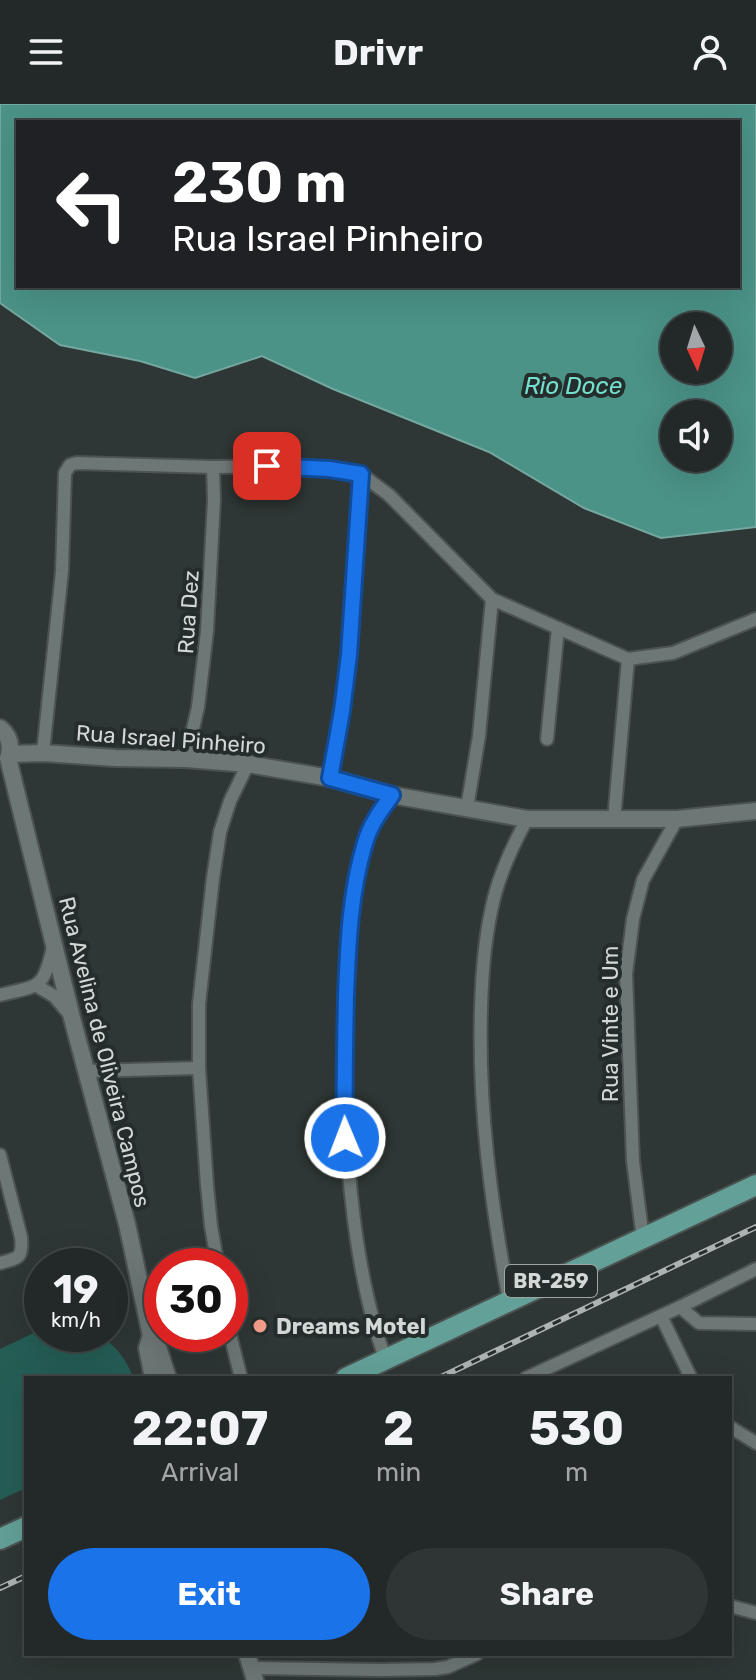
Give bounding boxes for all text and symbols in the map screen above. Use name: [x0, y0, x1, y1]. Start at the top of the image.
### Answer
icon: menu: [24, 30, 68, 74]
icon: person: [688, 30, 732, 74]
text: Drivr: [333, 31, 423, 74]
text: 230 m: [172, 150, 347, 216]
icon: left: [40, 152, 144, 256]
text: Rua Israel Pinheiro: [172, 217, 484, 260]
north arrow: [660, 312, 732, 384]
map controls: [660, 312, 732, 472]
water label: Rio Doce: [524, 372, 622, 400]
button: sound: [660, 400, 732, 472]
pin: [233, 432, 301, 500]
icon: arrive: [245, 444, 289, 488]
street label: Rua Dez: [172, 569, 205, 655]
street label: Rua Israel Pinheiro: [75, 719, 267, 760]
street label: Rua Avelina de Oliveira Campos: [53, 894, 156, 1210]
street label: Rua Vinte e Um: [597, 946, 624, 1102]
position arrow: [303, 1096, 387, 1180]
speed limit sign: 30: [144, 1248, 248, 1352]
road number: BR-259: [505, 1265, 597, 1297]
text: 19: [53, 1266, 99, 1313]
text: km/h: [51, 1308, 101, 1332]
place label: Dreams Motel: [276, 1313, 426, 1340]
marker: Dreams Motel: [251, 1317, 269, 1335]
text: 22:07: [132, 1400, 268, 1457]
text: 2: [383, 1400, 414, 1457]
text: 530: [529, 1400, 624, 1457]
text: Arrival: [161, 1457, 239, 1488]
text: min: [376, 1457, 421, 1488]
text: m: [565, 1457, 588, 1488]
button: Exit: [48, 1548, 370, 1640]
button: Share: [386, 1548, 708, 1640]

